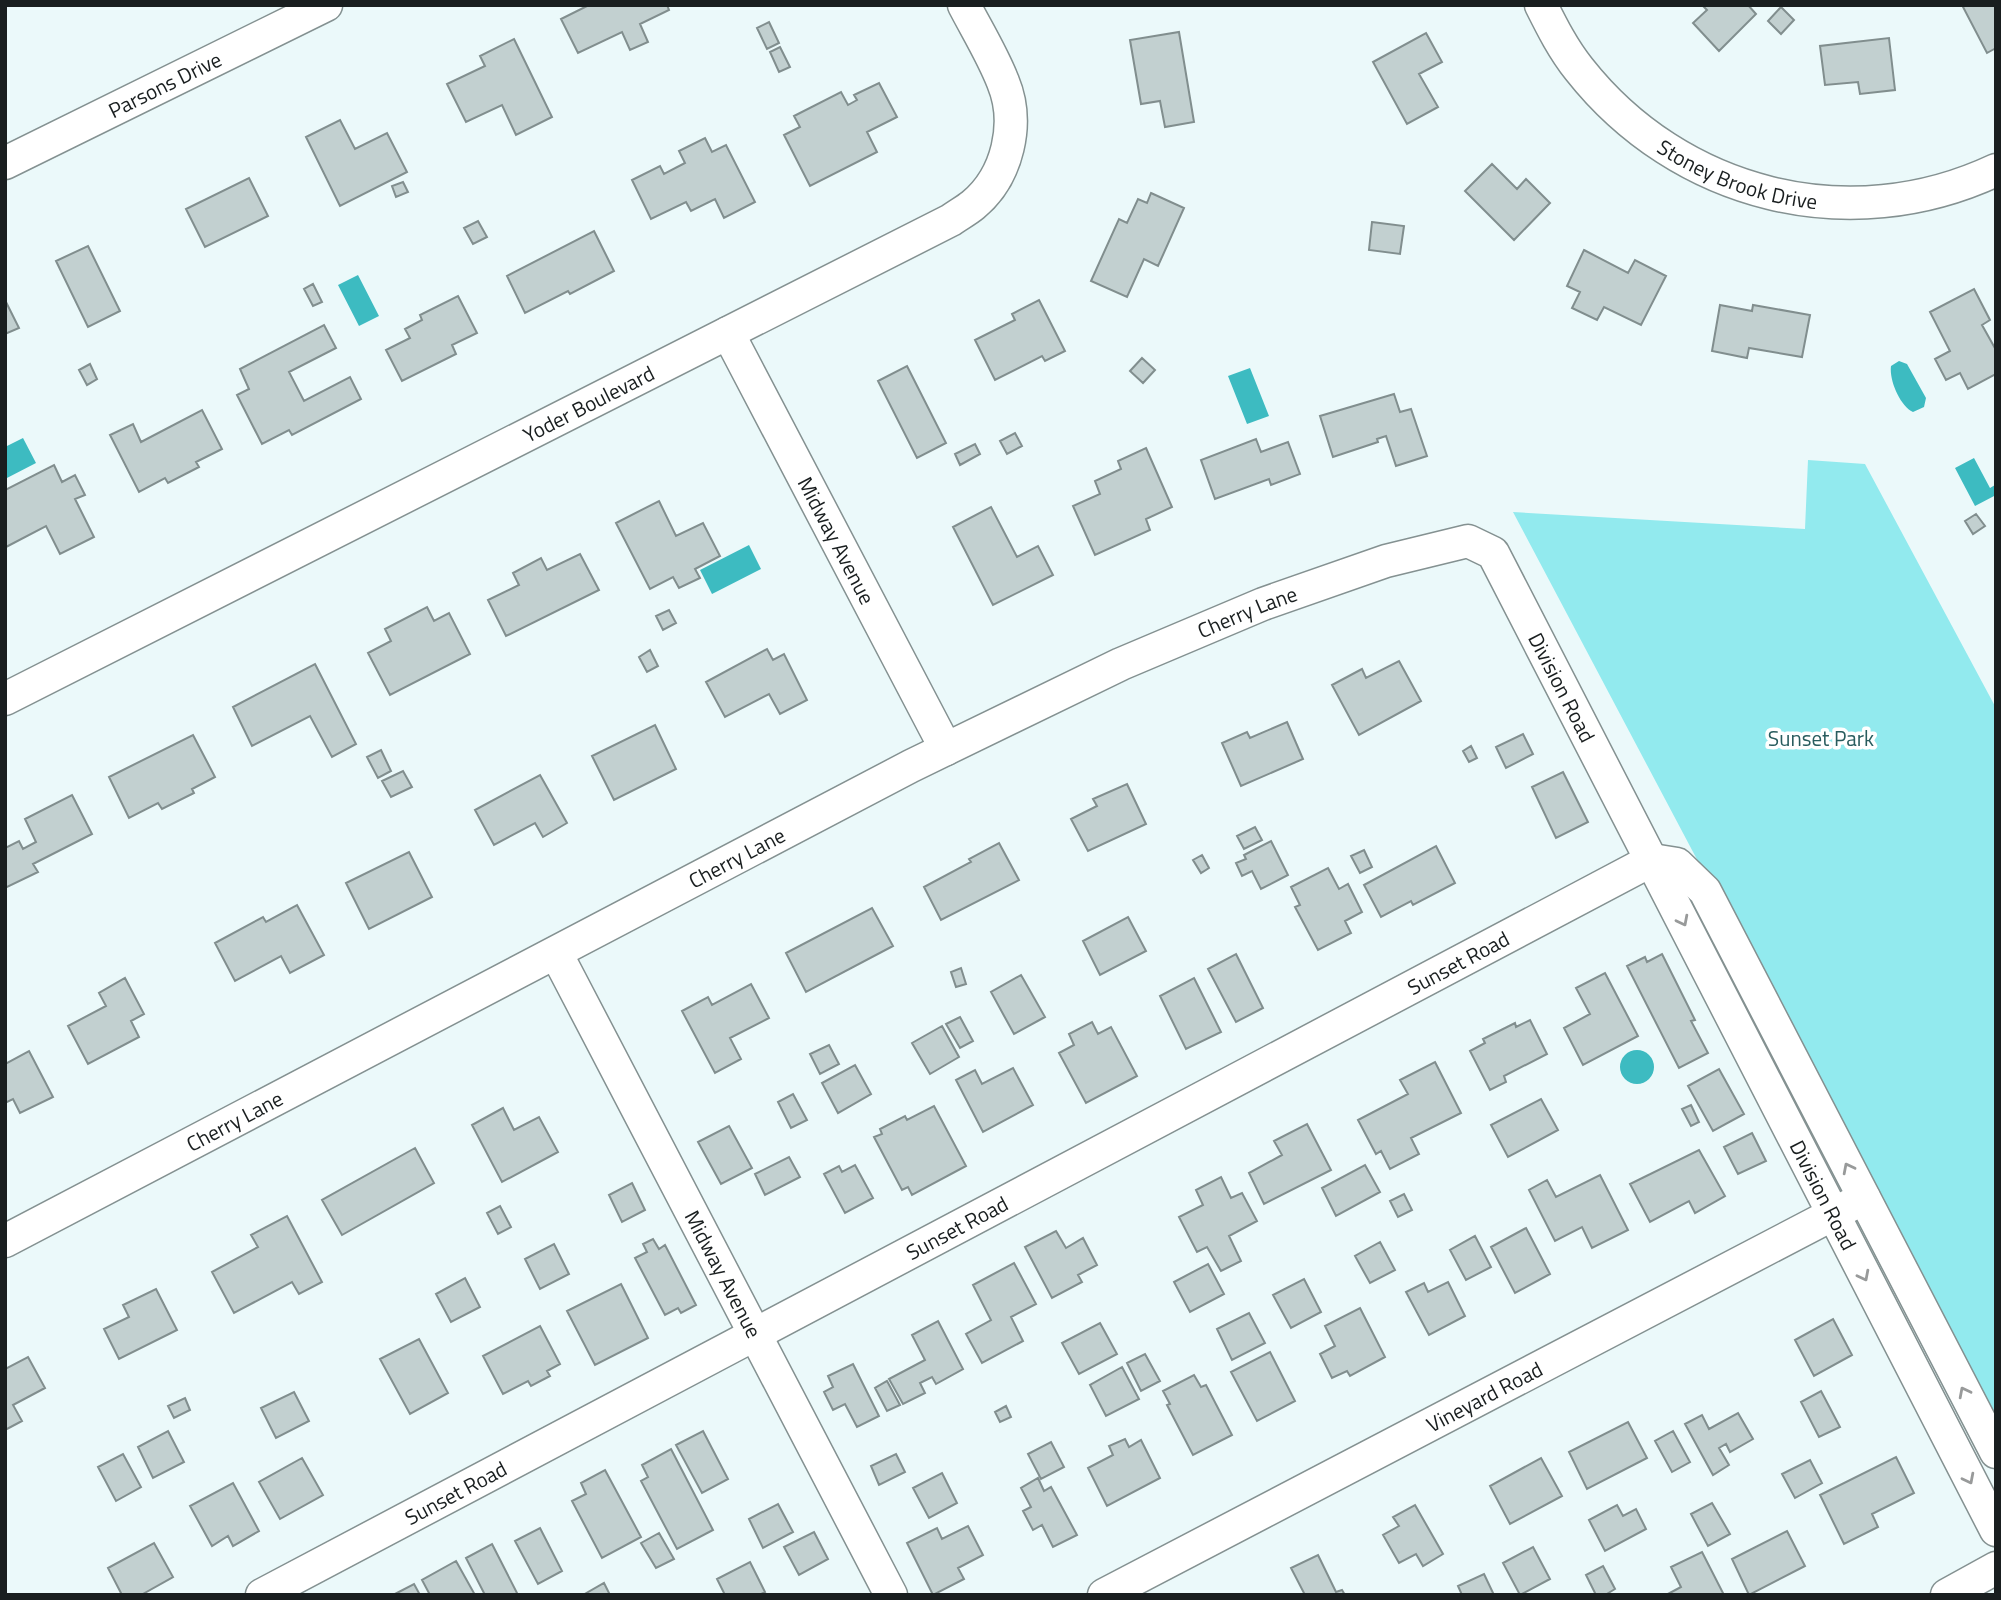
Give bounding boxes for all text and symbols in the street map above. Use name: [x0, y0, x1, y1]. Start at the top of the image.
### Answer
street label: Parsons Drive: [103, 43, 227, 126]
street label: Stoney Brook Drive: [1651, 131, 1819, 217]
street label: Yoder Boulevard: [517, 357, 660, 450]
street label: Midway Avenue: [790, 471, 883, 610]
street label: Cherry Lane: [1192, 577, 1301, 646]
street label: Division Road: [1520, 627, 1604, 748]
park label: Sunset Park: [1768, 722, 1874, 754]
street label: Cherry Lane: [683, 819, 791, 896]
one-way arrow: [1674, 914, 1688, 926]
street label: Sunset Road: [1401, 922, 1515, 1003]
street label: Cherry Lane: [180, 1082, 288, 1159]
street label: Division Road: [1782, 1134, 1865, 1255]
one-way arrow: [1843, 1163, 1857, 1175]
street label: Sunset Road: [900, 1187, 1014, 1268]
street label: Midway Avenue: [677, 1204, 770, 1343]
one-way arrow: [1856, 1269, 1870, 1282]
street label: Vineyard Road: [1420, 1353, 1548, 1440]
one-way arrow: [1959, 1387, 1973, 1399]
street label: Sunset Road: [399, 1452, 512, 1533]
one-way arrow: [1961, 1471, 1974, 1484]

